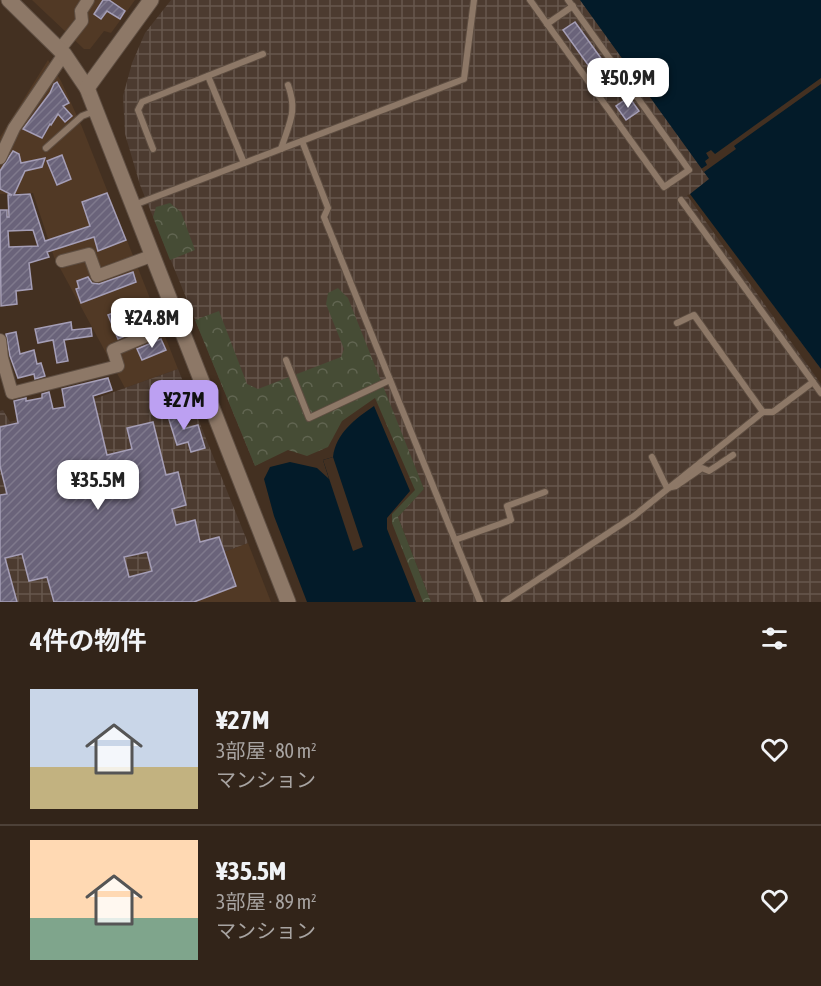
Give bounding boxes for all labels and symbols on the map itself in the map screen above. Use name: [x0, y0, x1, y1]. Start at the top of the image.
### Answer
pin: ¥50.9M: [579, 58, 677, 109]
pin: ¥24.8M: [103, 298, 201, 349]
pin: ¥27M: [148, 380, 220, 431]
pin: ¥35.5M: [49, 460, 147, 511]

